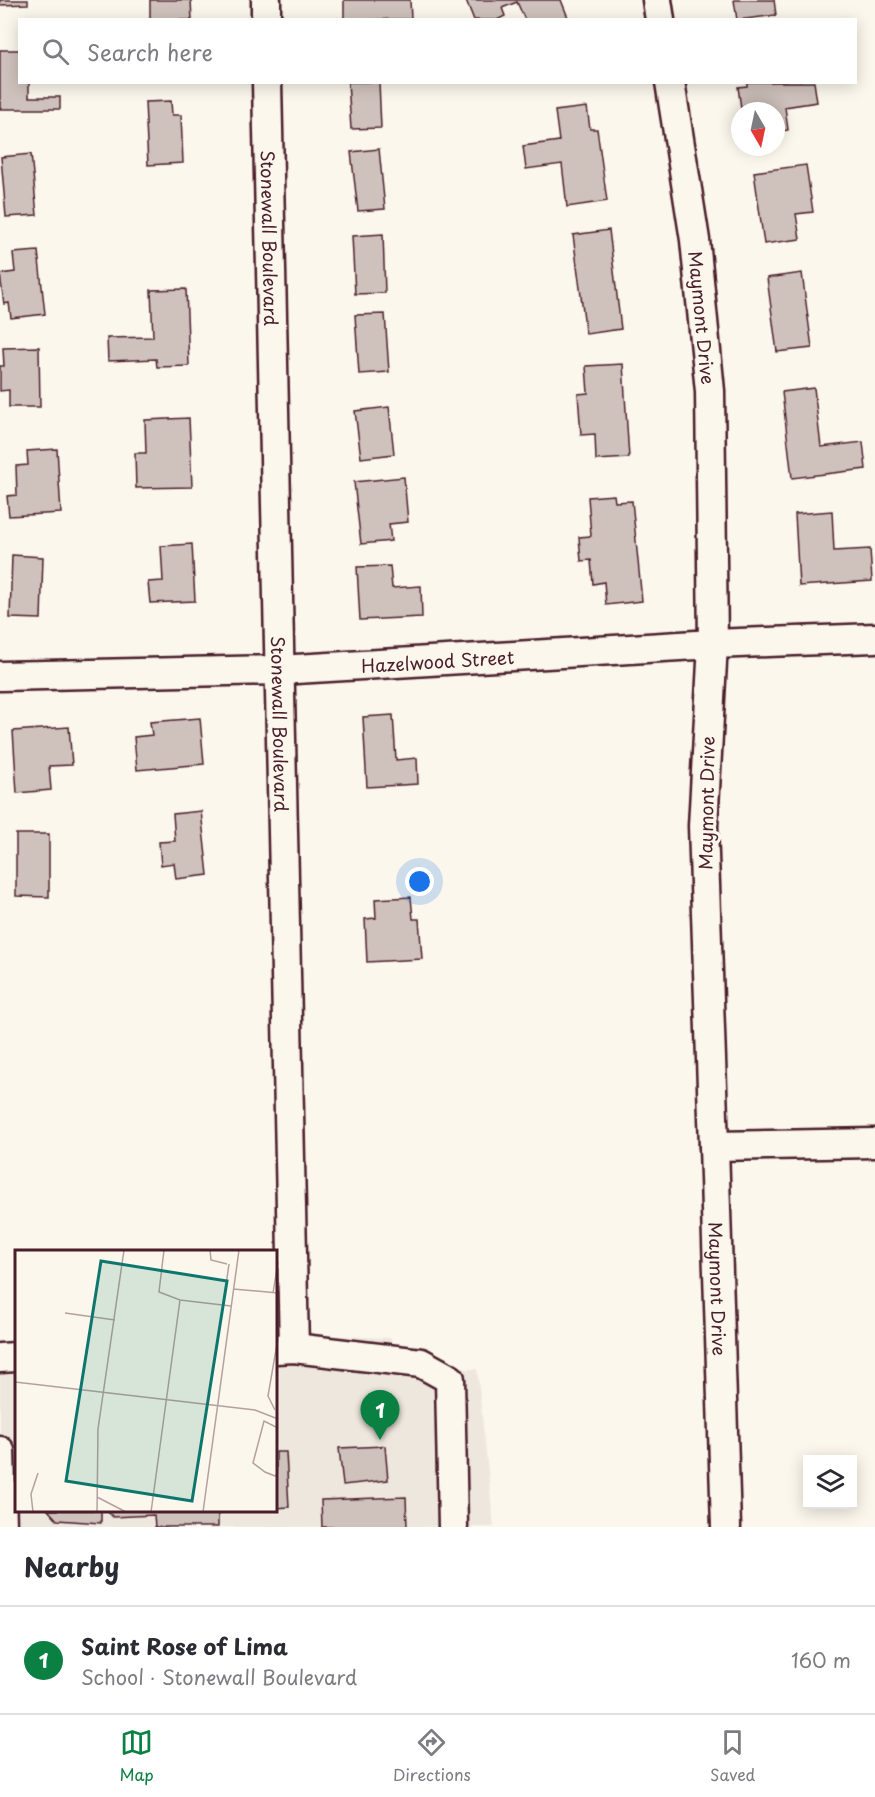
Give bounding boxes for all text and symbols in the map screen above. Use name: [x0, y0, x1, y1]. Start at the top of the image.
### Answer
search box: [18, 18, 857, 84]
icon: search: [39, 35, 72, 68]
text: Search here: [87, 35, 213, 68]
north arrow: [731, 102, 785, 156]
street label: Stonewall Boulevard: [255, 150, 286, 326]
street label: Maymont Drive: [683, 250, 723, 386]
street label: Stonewall Boulevard: [265, 636, 296, 812]
street label: Hazelwood Street: [360, 642, 515, 679]
street label: Maymont Drive: [691, 736, 721, 870]
your location: [405, 867, 434, 896]
street label: Maymont Drive: [703, 1221, 734, 1356]
inset map: [15, 1250, 278, 1512]
pin: 1: [360, 1390, 400, 1440]
map controls: [803, 1455, 857, 1509]
button: layers: [803, 1455, 857, 1509]
text: Nearby: [24, 1547, 119, 1586]
text: Saint Rose of Lima: [81, 1629, 288, 1662]
text: 1: [39, 1645, 48, 1675]
text: 160 m: [791, 1645, 851, 1675]
text: School · Stonewall Boulevard: [81, 1662, 357, 1692]
tab: Map: [120, 1726, 154, 1786]
tab: Directions: [393, 1726, 471, 1786]
tab: Saved: [710, 1726, 755, 1786]

